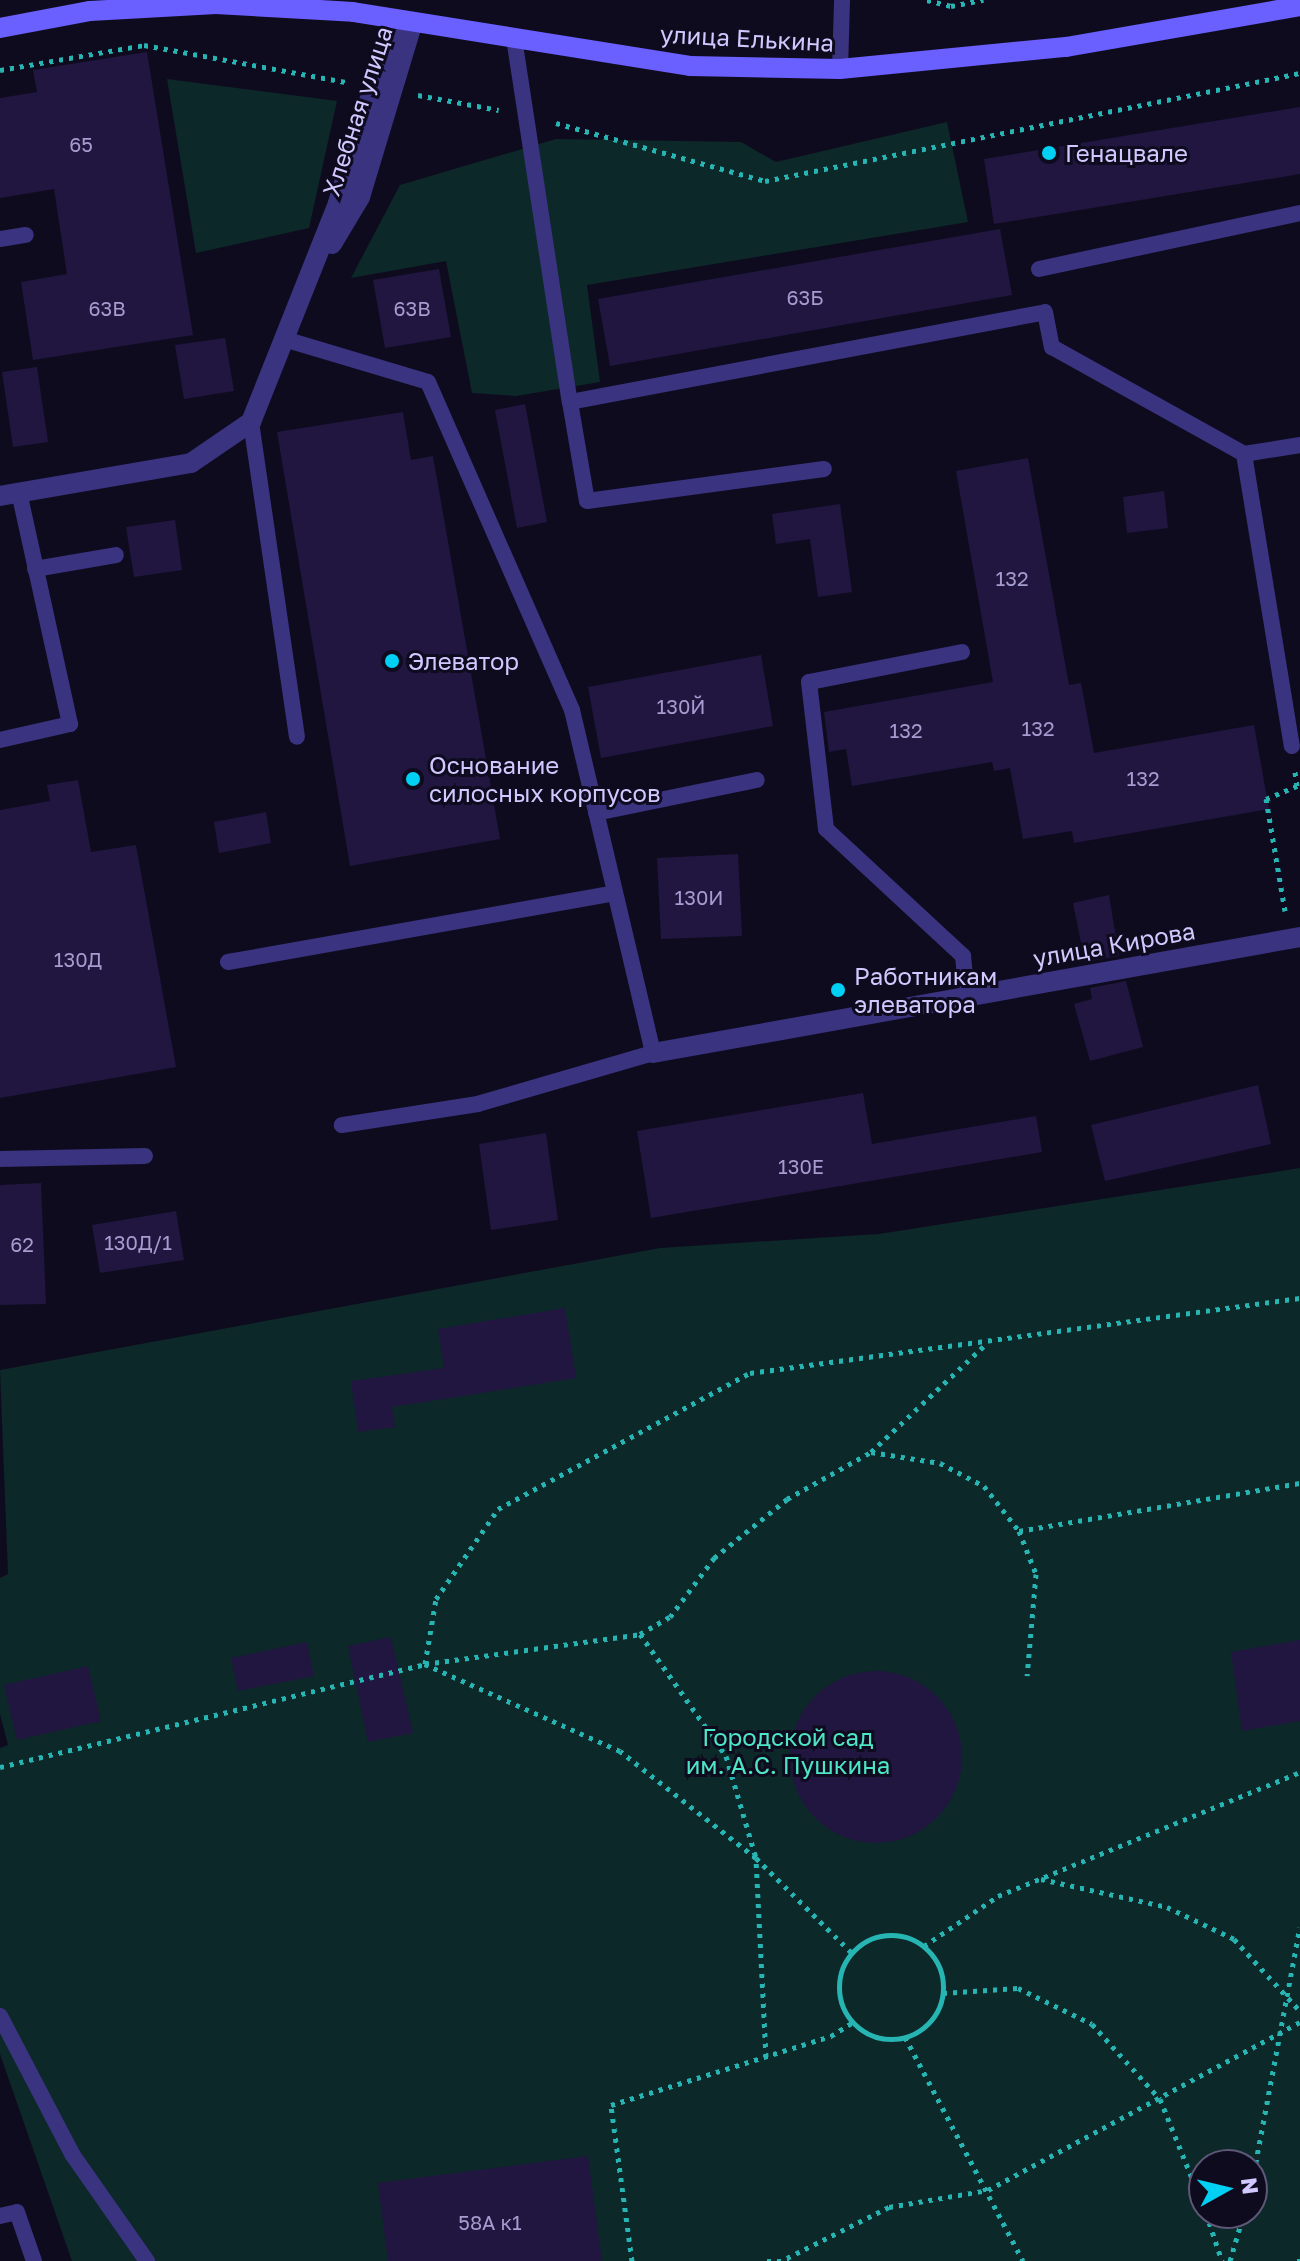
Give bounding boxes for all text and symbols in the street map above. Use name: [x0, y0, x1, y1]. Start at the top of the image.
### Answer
street label: улица Елькина: [659, 19, 835, 57]
street label: Хлебная улица: [316, 22, 398, 200]
house number: 65: [69, 132, 93, 156]
place label: Генацвале: [1065, 139, 1188, 167]
marker: Генацвале: [1040, 144, 1058, 162]
house number: 63Б: [786, 285, 824, 309]
house number: 63В: [88, 296, 126, 320]
house number: 63В: [393, 296, 431, 320]
house number: 132: [996, 566, 1028, 590]
place label: Элеватор: [408, 647, 519, 675]
marker: Элеватор: [383, 652, 401, 670]
house number: 130Й: [657, 694, 705, 718]
house number: 132: [1022, 716, 1054, 740]
house number: 132: [890, 718, 922, 742]
place label: Основание силосных корпусов: [429, 751, 660, 807]
house number: 132: [1127, 766, 1159, 790]
marker: Основание силосных корпусов: [404, 770, 422, 788]
house number: 130И: [675, 885, 723, 909]
street label: улица Кирова: [1031, 916, 1197, 972]
house number: 130Д: [54, 947, 102, 971]
place label: Работникам элеватора: [854, 962, 997, 1018]
marker: Работникам элеватора: [829, 981, 847, 999]
house number: 130Е: [778, 1154, 824, 1178]
house number: 130Д/1: [104, 1230, 172, 1254]
house number: 62: [10, 1232, 34, 1256]
park label: Городской сад им. А.С. Пушкина: [686, 1723, 890, 1779]
north arrow: [1188, 2149, 1268, 2229]
text: N: [1236, 2176, 1265, 2196]
house number: 58А к1: [458, 2210, 522, 2234]

